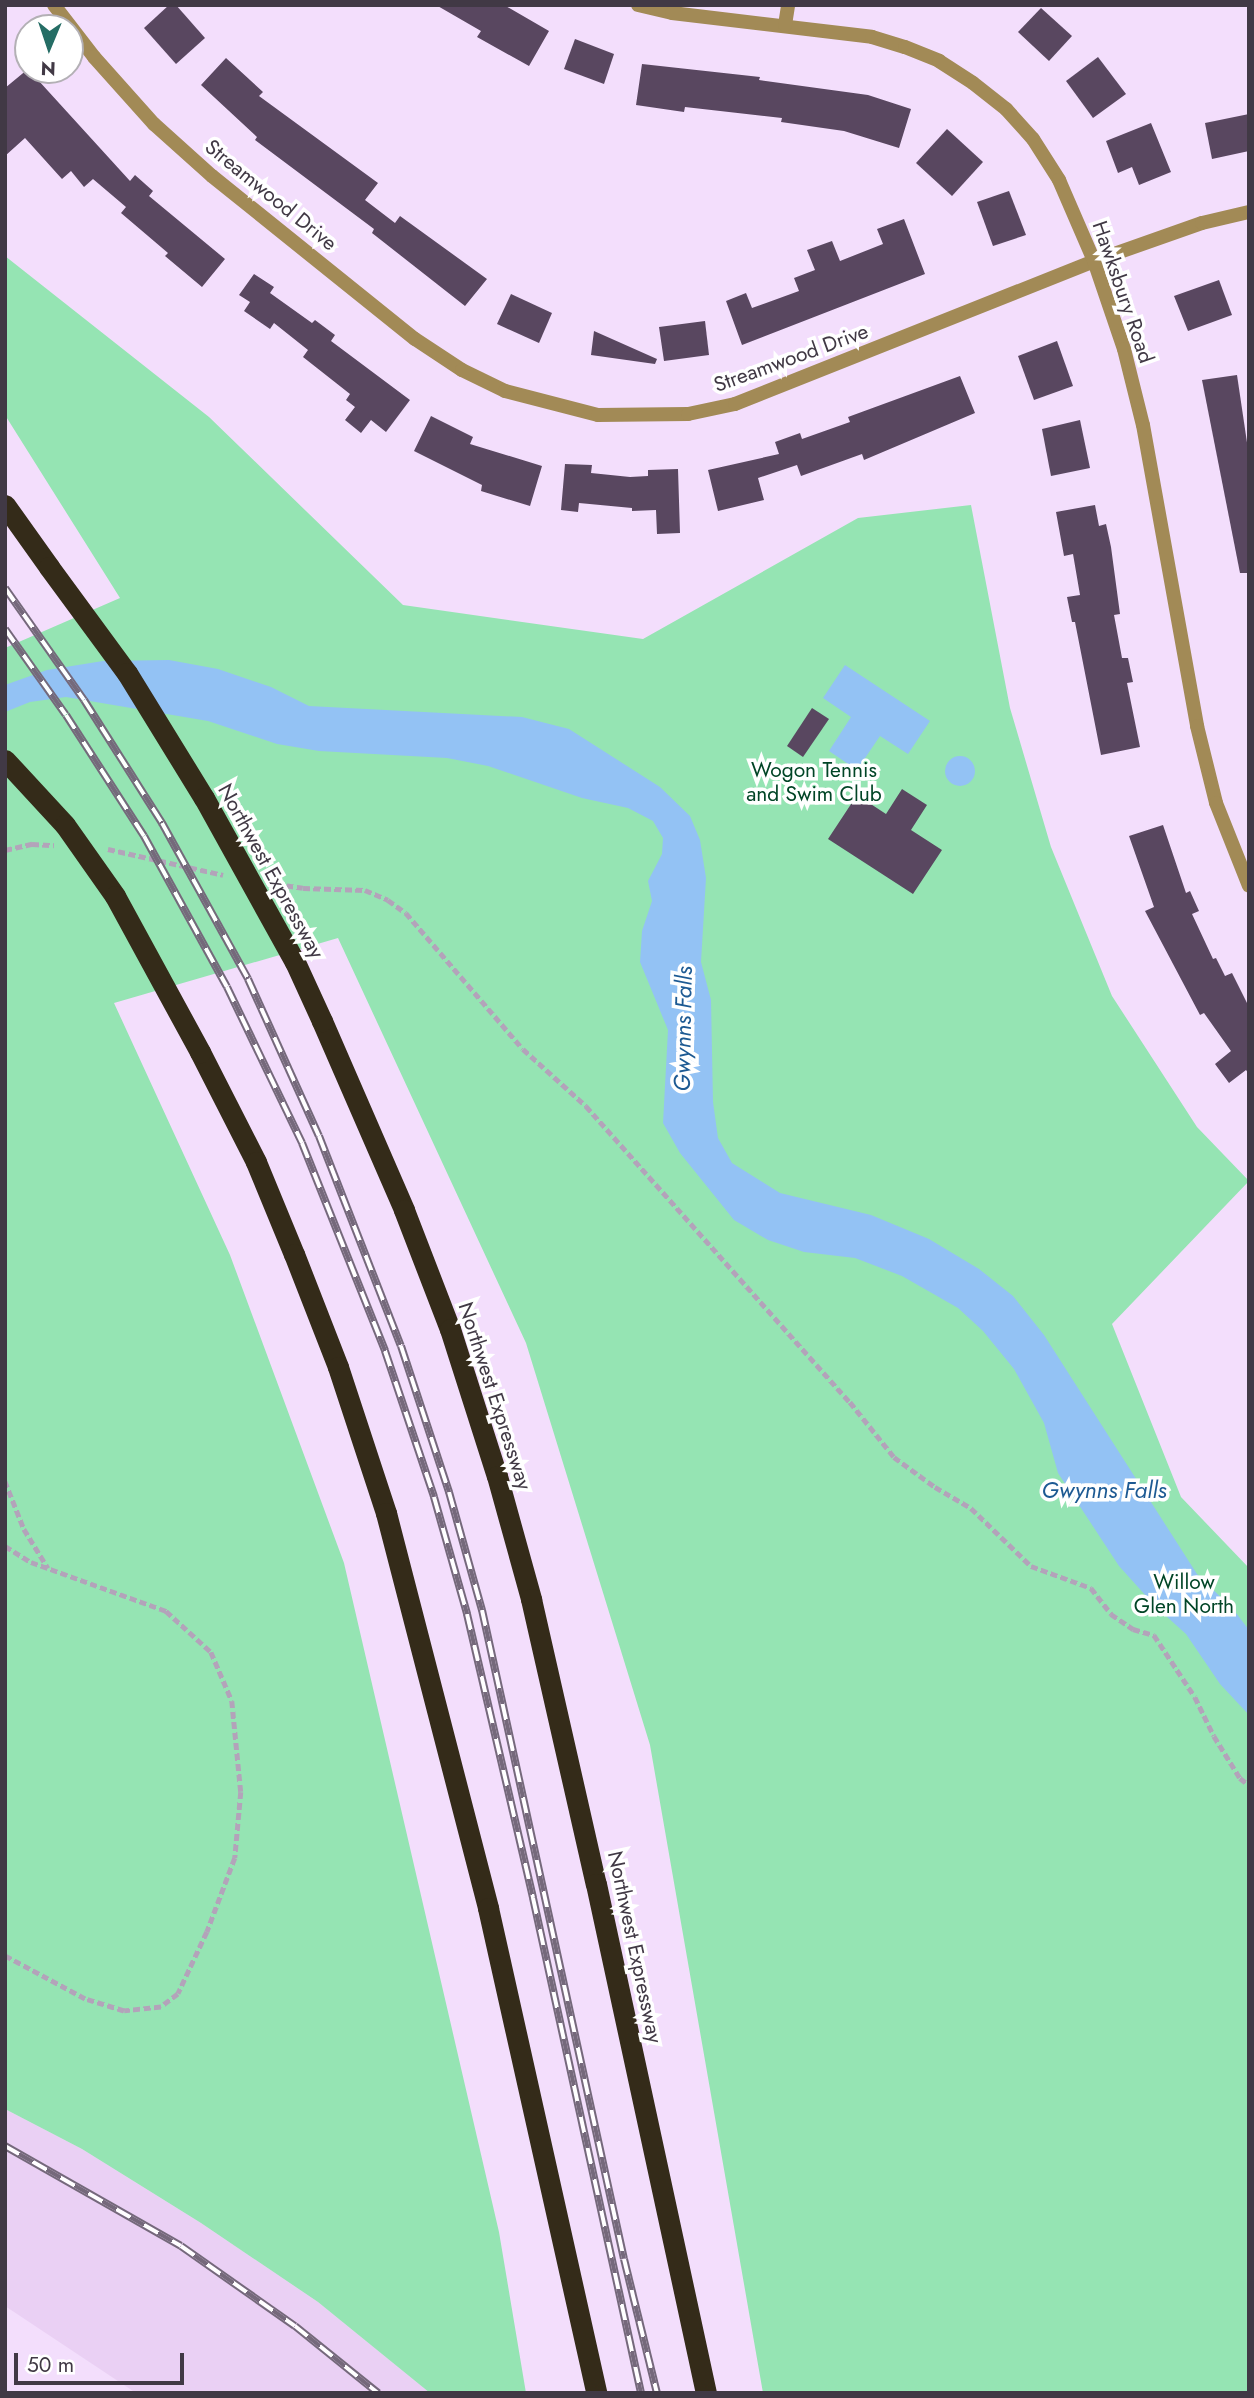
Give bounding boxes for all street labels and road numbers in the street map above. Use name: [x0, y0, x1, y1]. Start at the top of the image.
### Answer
street label: Streamwood Drive: [200, 134, 342, 256]
street label: Hawksbury Road: [1087, 218, 1159, 366]
street label: Streamwood Drive: [710, 318, 872, 398]
street label: Northwest Expressway: [213, 779, 329, 963]
street label: Northwest Expressway: [453, 1299, 537, 1493]
street label: Northwest Expressway: [602, 1849, 668, 2045]

